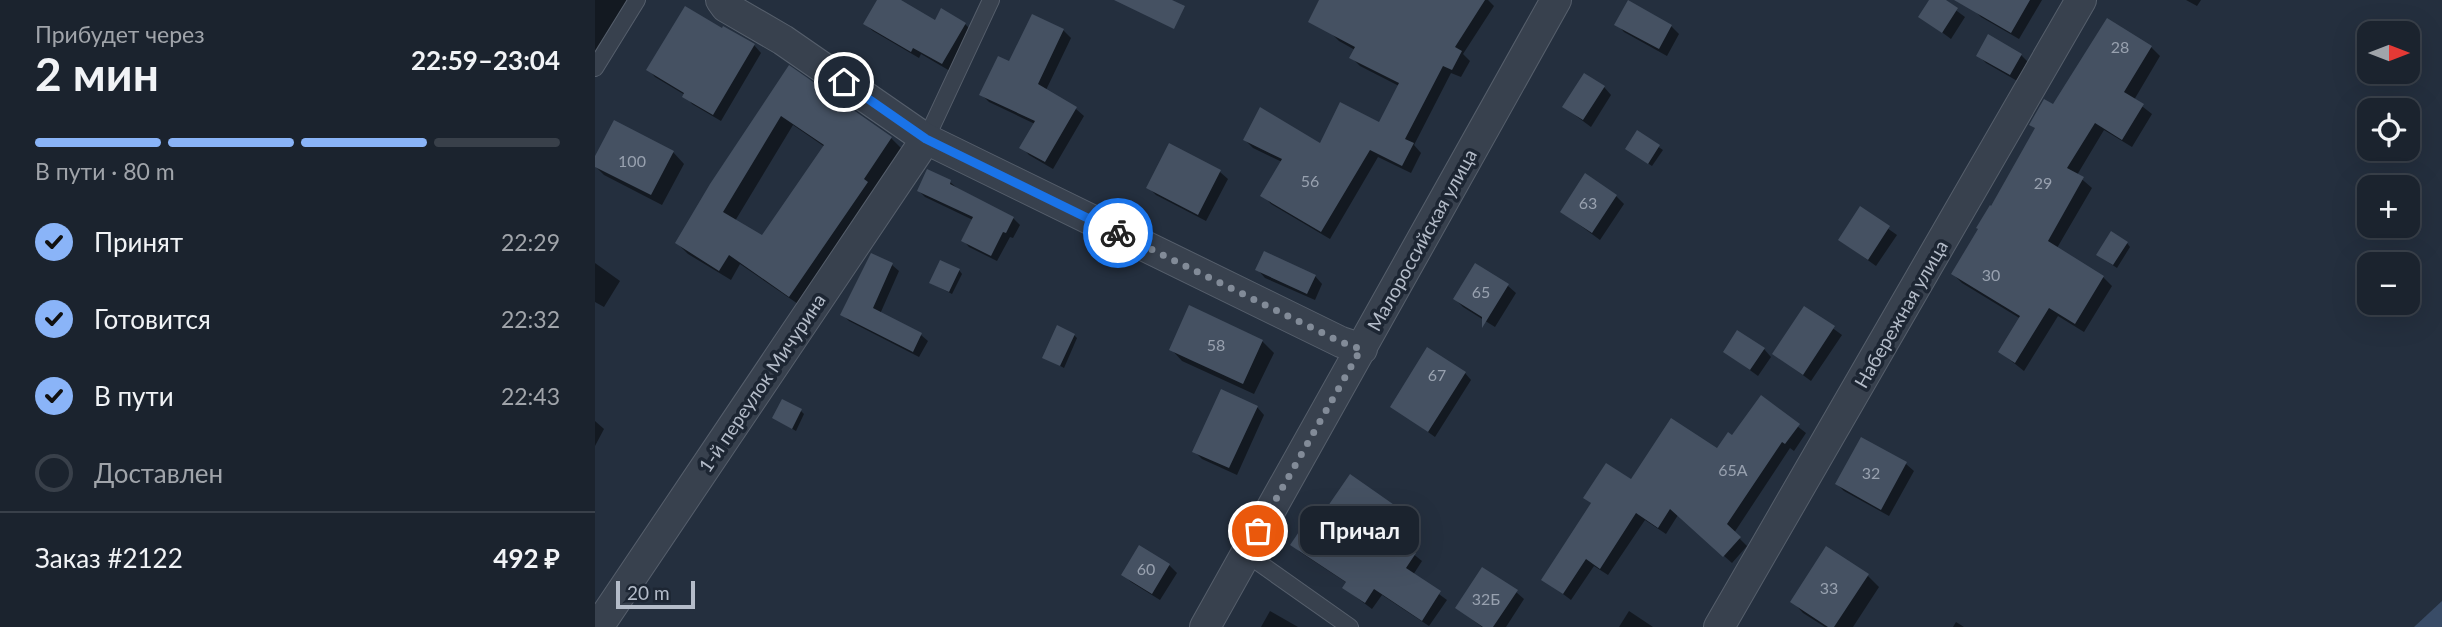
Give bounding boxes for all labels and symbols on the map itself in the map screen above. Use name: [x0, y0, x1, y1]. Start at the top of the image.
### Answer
north arrow: [2357, 21, 2420, 84]
house number: 28: [2111, 37, 2129, 56]
pin: [814, 52, 874, 112]
street label: Малороссийская улица: [1362, 145, 1481, 335]
house number: 100: [618, 151, 646, 170]
house number: 56: [1301, 171, 1319, 190]
house number: 29: [2034, 173, 2052, 192]
house number: 63: [1579, 193, 1597, 212]
courier: [1083, 198, 1153, 268]
street label: Набережная улица: [1849, 236, 1952, 392]
house number: 30: [1982, 265, 2000, 284]
house number: 65: [1472, 282, 1490, 301]
street label: 1-й переулок Мичурина: [693, 289, 830, 476]
house number: 58: [1207, 335, 1225, 354]
house number: 67: [1428, 365, 1446, 384]
house number: 65А: [1718, 460, 1748, 479]
house number: 32: [1862, 463, 1880, 482]
pin: [1228, 501, 1288, 561]
callout: Причал: [1300, 506, 1419, 556]
house number: 60: [1137, 559, 1155, 578]
scale bar: [616, 578, 695, 610]
house number: 33: [1820, 578, 1838, 597]
house number: 32Б: [1472, 589, 1500, 608]

